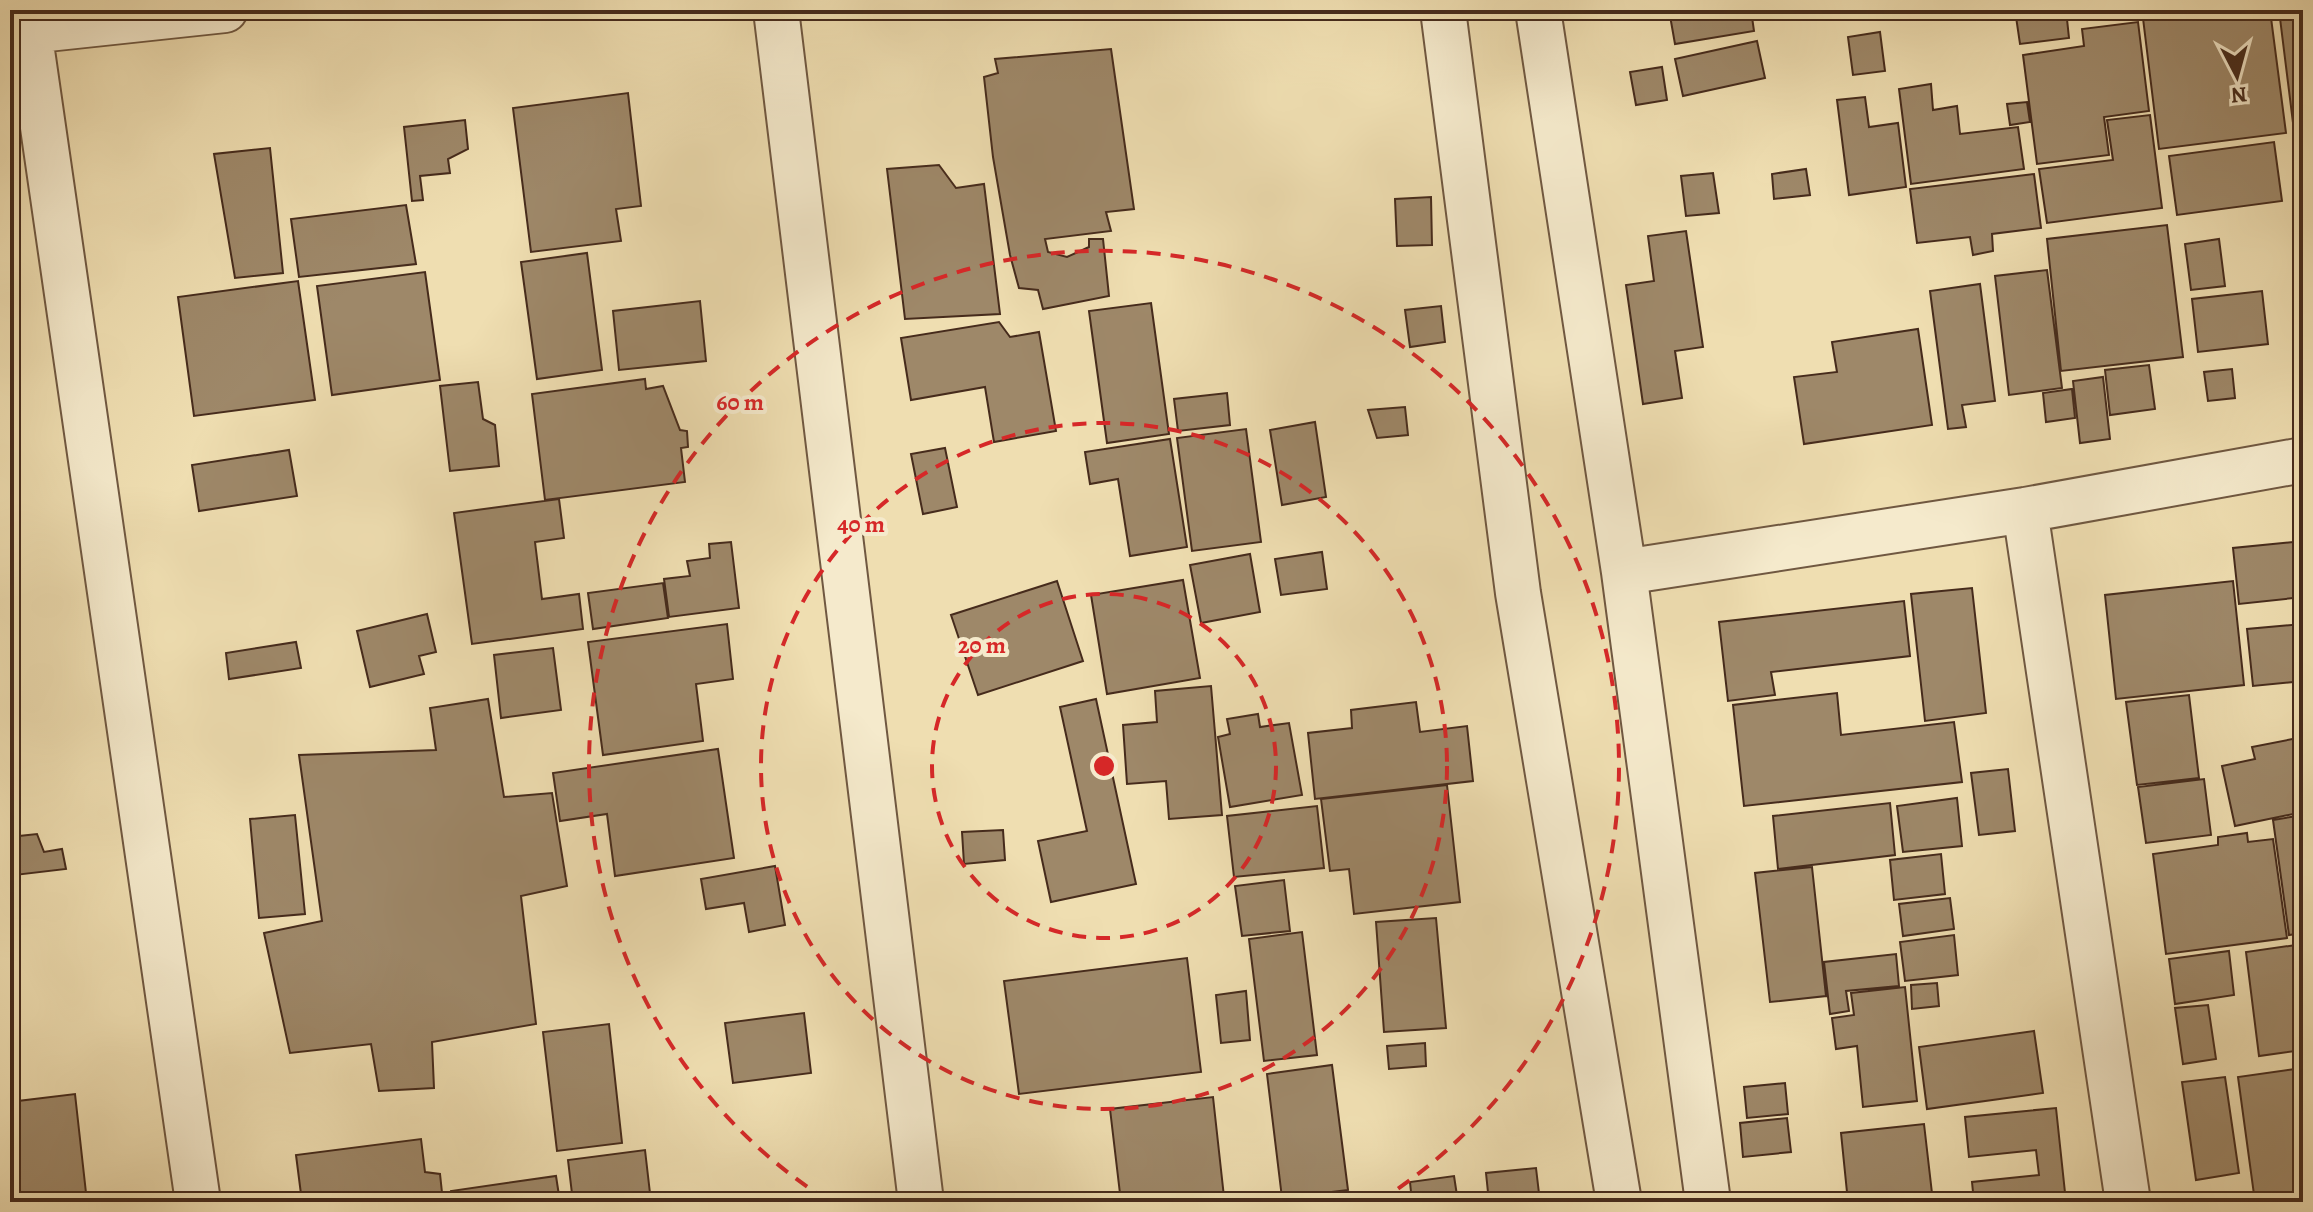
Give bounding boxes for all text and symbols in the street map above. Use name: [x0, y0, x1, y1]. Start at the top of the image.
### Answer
north arrow: [2197, 36, 2277, 116]
text: N: [2229, 79, 2249, 111]
text: 60 m: [716, 386, 764, 418]
text: 40 m: [837, 508, 885, 540]
text: 20 m: [958, 629, 1006, 661]
centre of rings: [1090, 752, 1118, 780]

